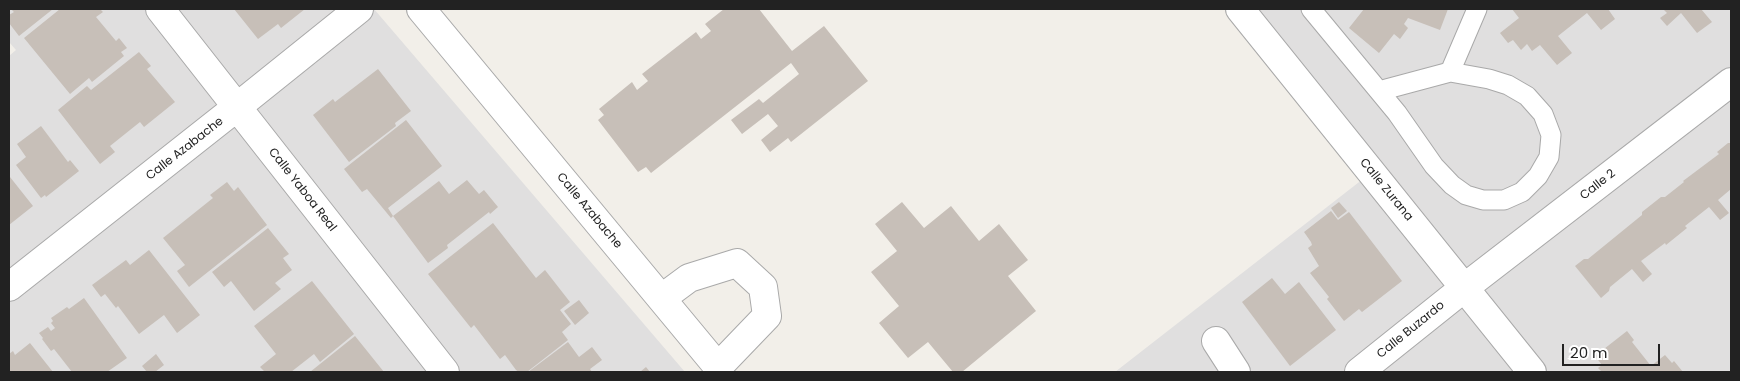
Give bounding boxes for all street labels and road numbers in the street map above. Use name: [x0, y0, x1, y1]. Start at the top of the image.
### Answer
street label: Calle Azabache: [143, 114, 227, 184]
street label: Calle Yaboa Real: [265, 145, 339, 235]
street label: Calle Zurana: [1356, 156, 1416, 224]
street label: Calle 2: [1577, 167, 1619, 203]
street label: Calle Azabache: [553, 170, 625, 252]
street label: Calle Buzardo: [1374, 298, 1448, 362]

